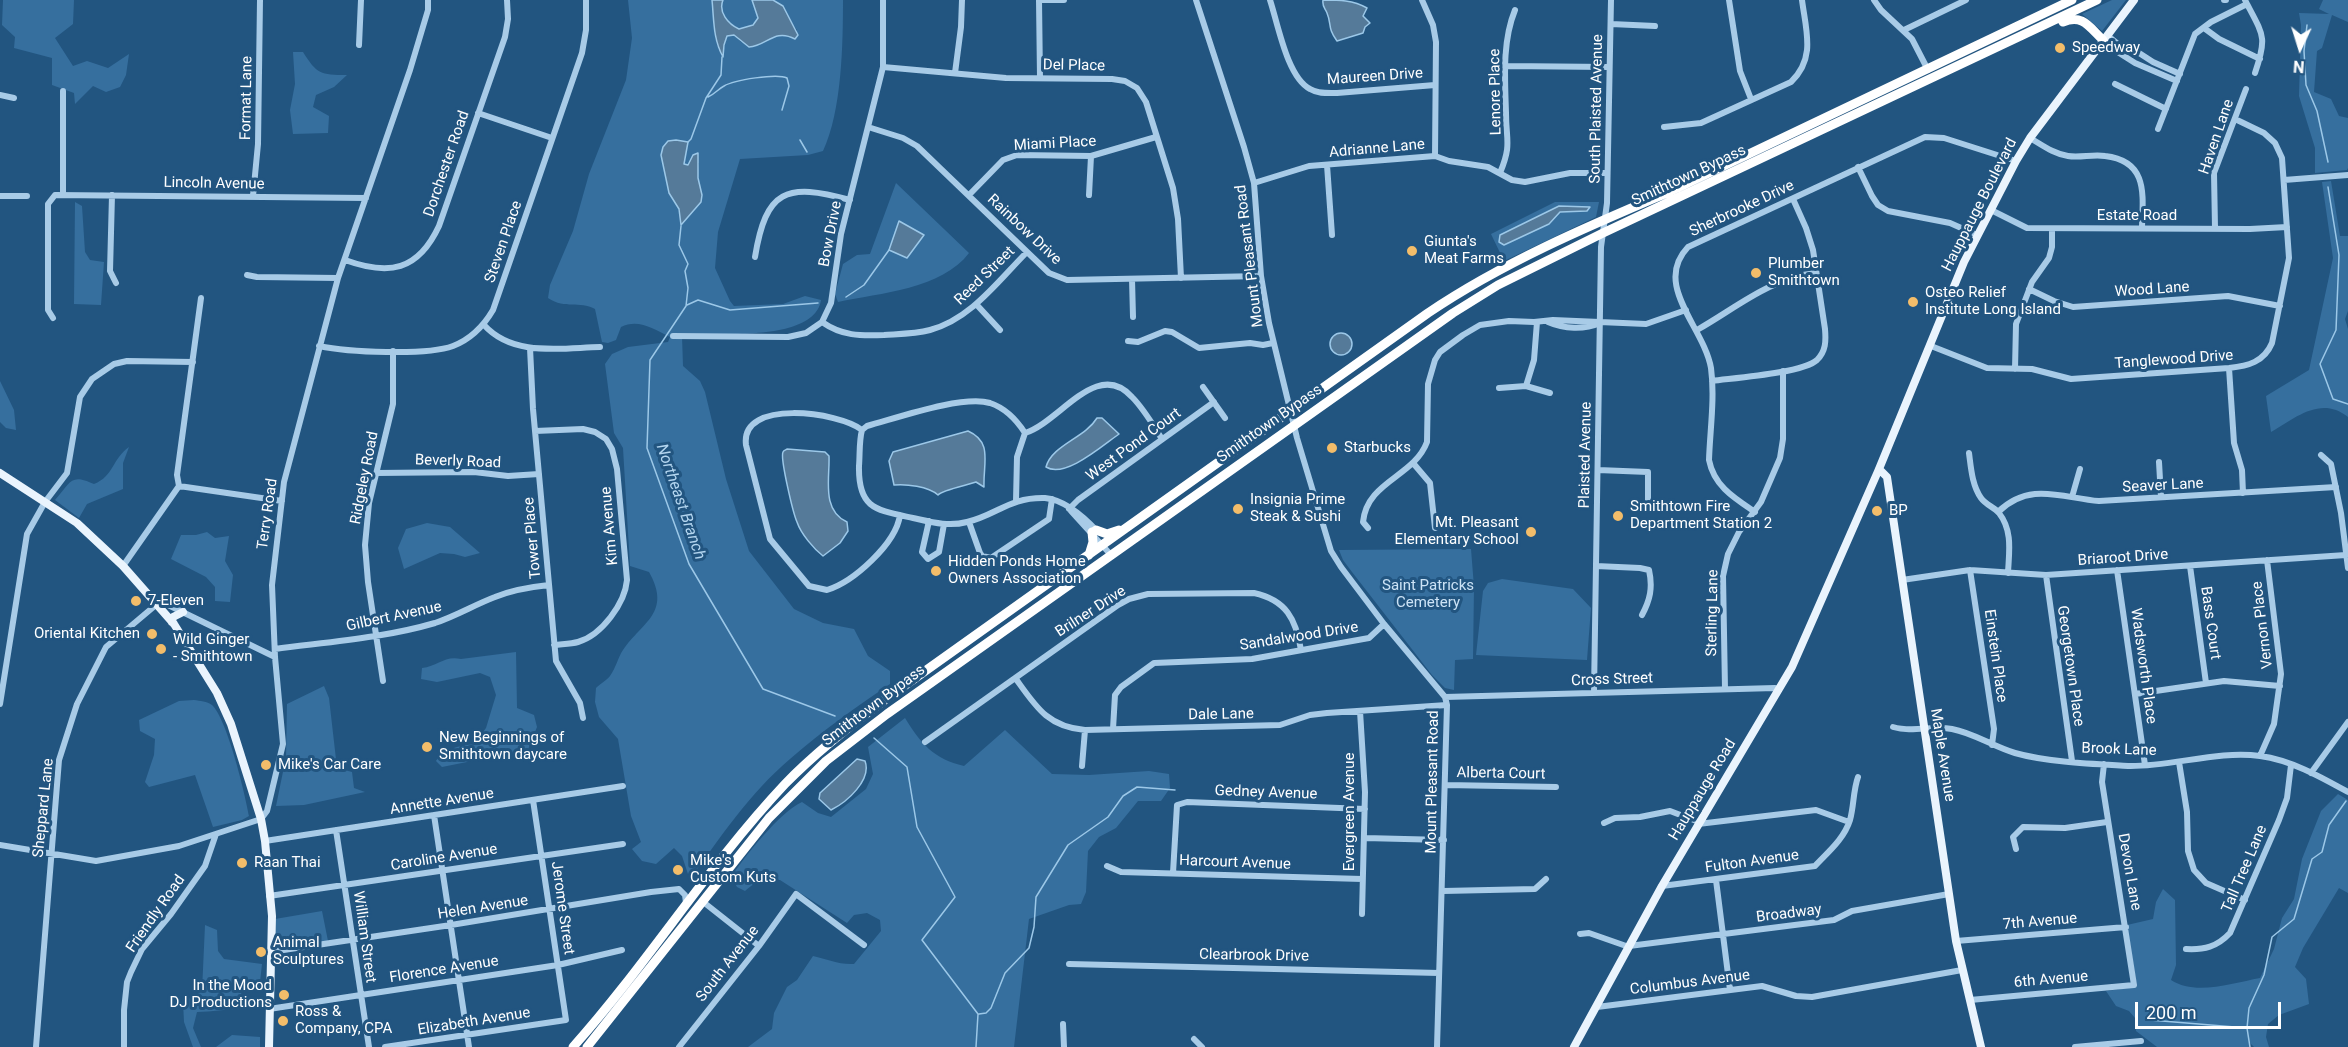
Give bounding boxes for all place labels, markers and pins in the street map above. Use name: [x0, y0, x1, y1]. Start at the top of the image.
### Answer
place label: Speedway: [2072, 39, 2140, 57]
marker: Speedway: [2053, 41, 2067, 55]
place label: Giunta's Meat Farms: [1424, 233, 1504, 268]
marker: Giunta's Meat Farms: [1405, 244, 1419, 258]
place label: Plumber Smithtown: [1768, 255, 1840, 290]
marker: Plumber Smithtown: [1749, 266, 1763, 280]
place label: Osteo Relief Institute Long Island: [1925, 284, 2061, 319]
marker: Osteo Relief Institute Long Island: [1906, 295, 1920, 309]
place label: Starbucks: [1344, 439, 1411, 457]
marker: Starbucks: [1325, 441, 1339, 455]
place label: Insignia Prime Steak & Sushi: [1250, 491, 1345, 526]
place label: Smithtown Fire Department Station 2: [1630, 498, 1772, 533]
marker: Insignia Prime Steak & Sushi: [1231, 502, 1245, 516]
place label: BP: [1889, 502, 1908, 520]
marker: BP: [1870, 504, 1884, 518]
marker: Smithtown Fire Department Station 2: [1611, 509, 1625, 523]
place label: Mt. Pleasant Elementary School: [1395, 514, 1519, 549]
marker: Mt. Pleasant Elementary School: [1524, 525, 1538, 539]
place label: Hidden Ponds Home Owners Association: [948, 553, 1086, 588]
marker: Hidden Ponds Home Owners Association: [929, 564, 943, 578]
place label: 7-Eleven: [148, 592, 204, 610]
marker: 7-Eleven: [129, 594, 143, 608]
place label: Oriental Kitchen: [34, 625, 140, 643]
marker: Oriental Kitchen: [145, 627, 159, 641]
place label: Wild Ginger - Smithtown: [173, 631, 253, 666]
marker: Wild Ginger - Smithtown: [154, 642, 168, 656]
place label: New Beginnings of Smithtown daycare: [439, 729, 567, 764]
marker: New Beginnings of Smithtown daycare: [420, 740, 434, 754]
place label: Mike's Car Care: [278, 756, 381, 774]
marker: Mike's Car Care: [259, 758, 273, 772]
place label: Mike's Custom Kuts: [690, 852, 776, 887]
place label: Raan Thai: [254, 854, 321, 872]
marker: Raan Thai: [235, 856, 249, 870]
marker: Mike's Custom Kuts: [671, 863, 685, 877]
place label: Animal Sculptures: [273, 934, 344, 969]
marker: Animal Sculptures: [254, 945, 268, 959]
place label: In the Mood DJ Productions: [169, 977, 272, 1012]
marker: In the Mood DJ Productions: [277, 988, 291, 1002]
place label: Ross & Company, CPA: [295, 1003, 392, 1038]
marker: Ross & Company, CPA: [276, 1014, 290, 1028]

